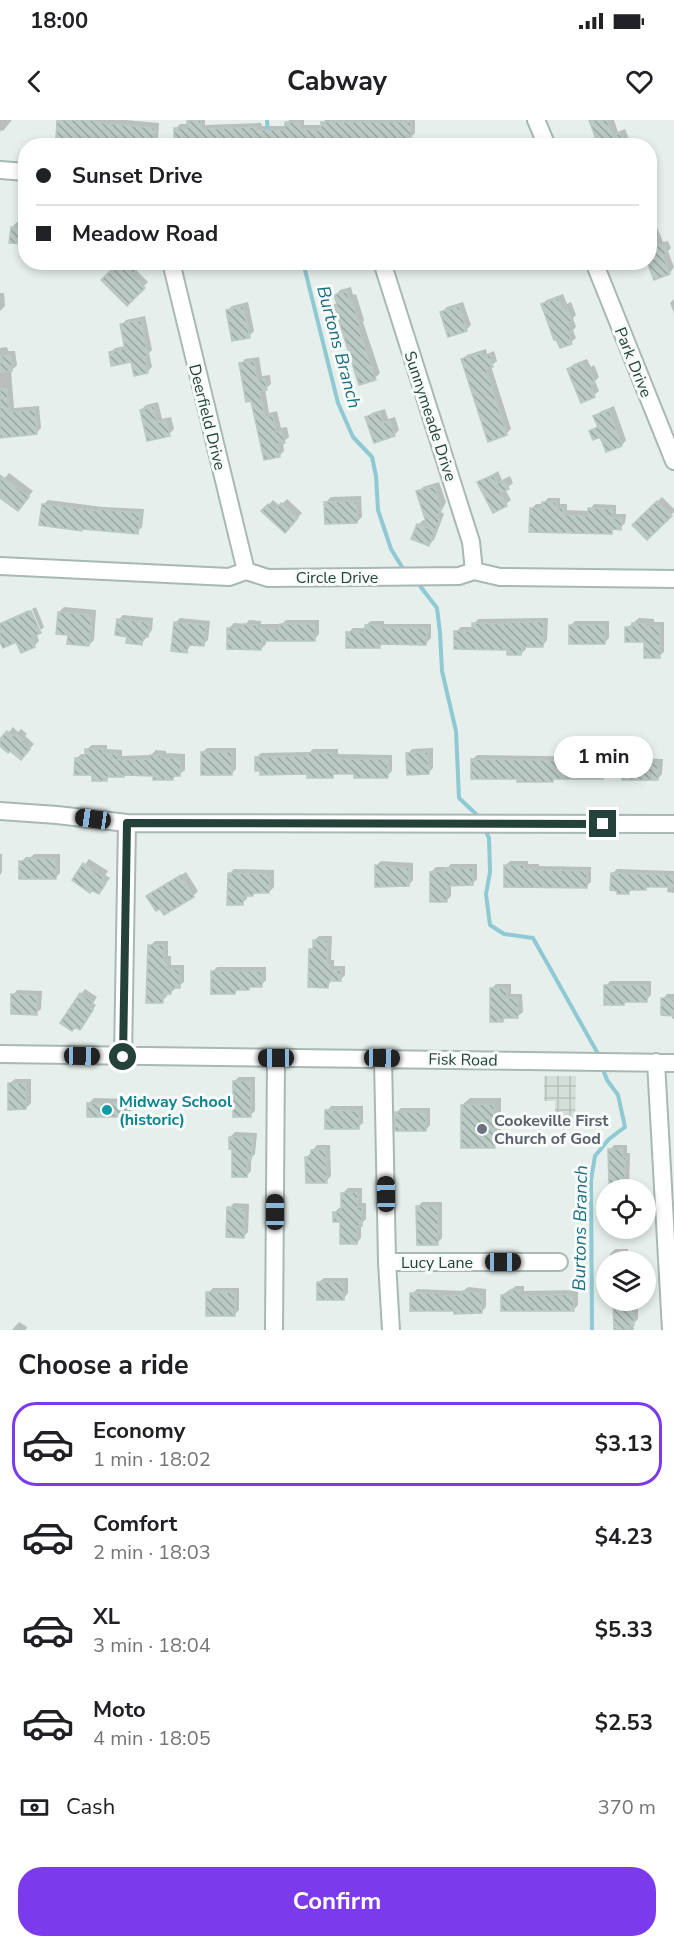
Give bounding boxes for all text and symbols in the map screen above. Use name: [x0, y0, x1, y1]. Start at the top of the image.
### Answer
text: 18:00: [30, 6, 88, 36]
text: Cabway: [287, 63, 387, 100]
icon: back: [18, 65, 51, 98]
icon: heart: [623, 65, 656, 98]
text: Sunset Drive: [72, 161, 203, 191]
text: Meadow Road: [72, 219, 218, 249]
water label: Burtons Branch: [311, 283, 367, 411]
street label: Park Drive: [609, 324, 657, 401]
street label: Sunnymeade Drive: [399, 348, 461, 484]
street label: Deerfield Drive: [183, 362, 231, 473]
street label: Circle Drive: [296, 567, 378, 589]
callout: 1 min: [554, 737, 652, 779]
text: 1 min: [578, 743, 629, 770]
car: [74, 808, 112, 830]
route end: [589, 810, 616, 837]
route start: [109, 1043, 136, 1070]
car: [64, 1047, 100, 1065]
street label: Fisk Road: [428, 1048, 498, 1072]
car: [258, 1049, 294, 1067]
car: [364, 1049, 400, 1067]
place label: Midway School (historic): [119, 1091, 232, 1131]
marker: Midway School (historic): [100, 1103, 114, 1117]
place label: Cookeville First Church of God: [494, 1110, 609, 1150]
marker: Cookeville First Church of God: [475, 1122, 489, 1136]
water label: Burtons Branch: [567, 1165, 593, 1291]
car: [377, 1176, 395, 1212]
map controls: [596, 1179, 656, 1311]
button: locate: [596, 1179, 656, 1239]
car: [266, 1194, 284, 1230]
button: layers: [596, 1251, 656, 1311]
street label: Lucy Lane: [401, 1252, 473, 1274]
car: [485, 1253, 521, 1271]
text: Choose a ride: [18, 1347, 189, 1384]
text: Economy: [93, 1416, 185, 1446]
icon: car: [21, 1417, 75, 1471]
text: $3.13: [595, 1429, 653, 1459]
text: 1 min · 18:02: [93, 1446, 211, 1473]
text: Comfort: [93, 1509, 177, 1539]
icon: car: [21, 1510, 75, 1564]
text: $4.23: [595, 1522, 653, 1552]
text: 2 min · 18:03: [93, 1539, 211, 1566]
text: XL: [93, 1602, 120, 1632]
icon: car: [21, 1603, 75, 1657]
text: $5.33: [595, 1615, 653, 1645]
text: 3 min · 18:04: [93, 1632, 211, 1659]
text: Moto: [93, 1695, 146, 1725]
icon: car: [21, 1696, 75, 1750]
text: $2.53: [595, 1708, 653, 1738]
text: 4 min · 18:05: [93, 1725, 211, 1752]
icon: cash: [18, 1791, 51, 1824]
text: Cash: [66, 1792, 115, 1822]
text: 370 m: [598, 1794, 656, 1821]
button: Confirm: [18, 1867, 656, 1936]

